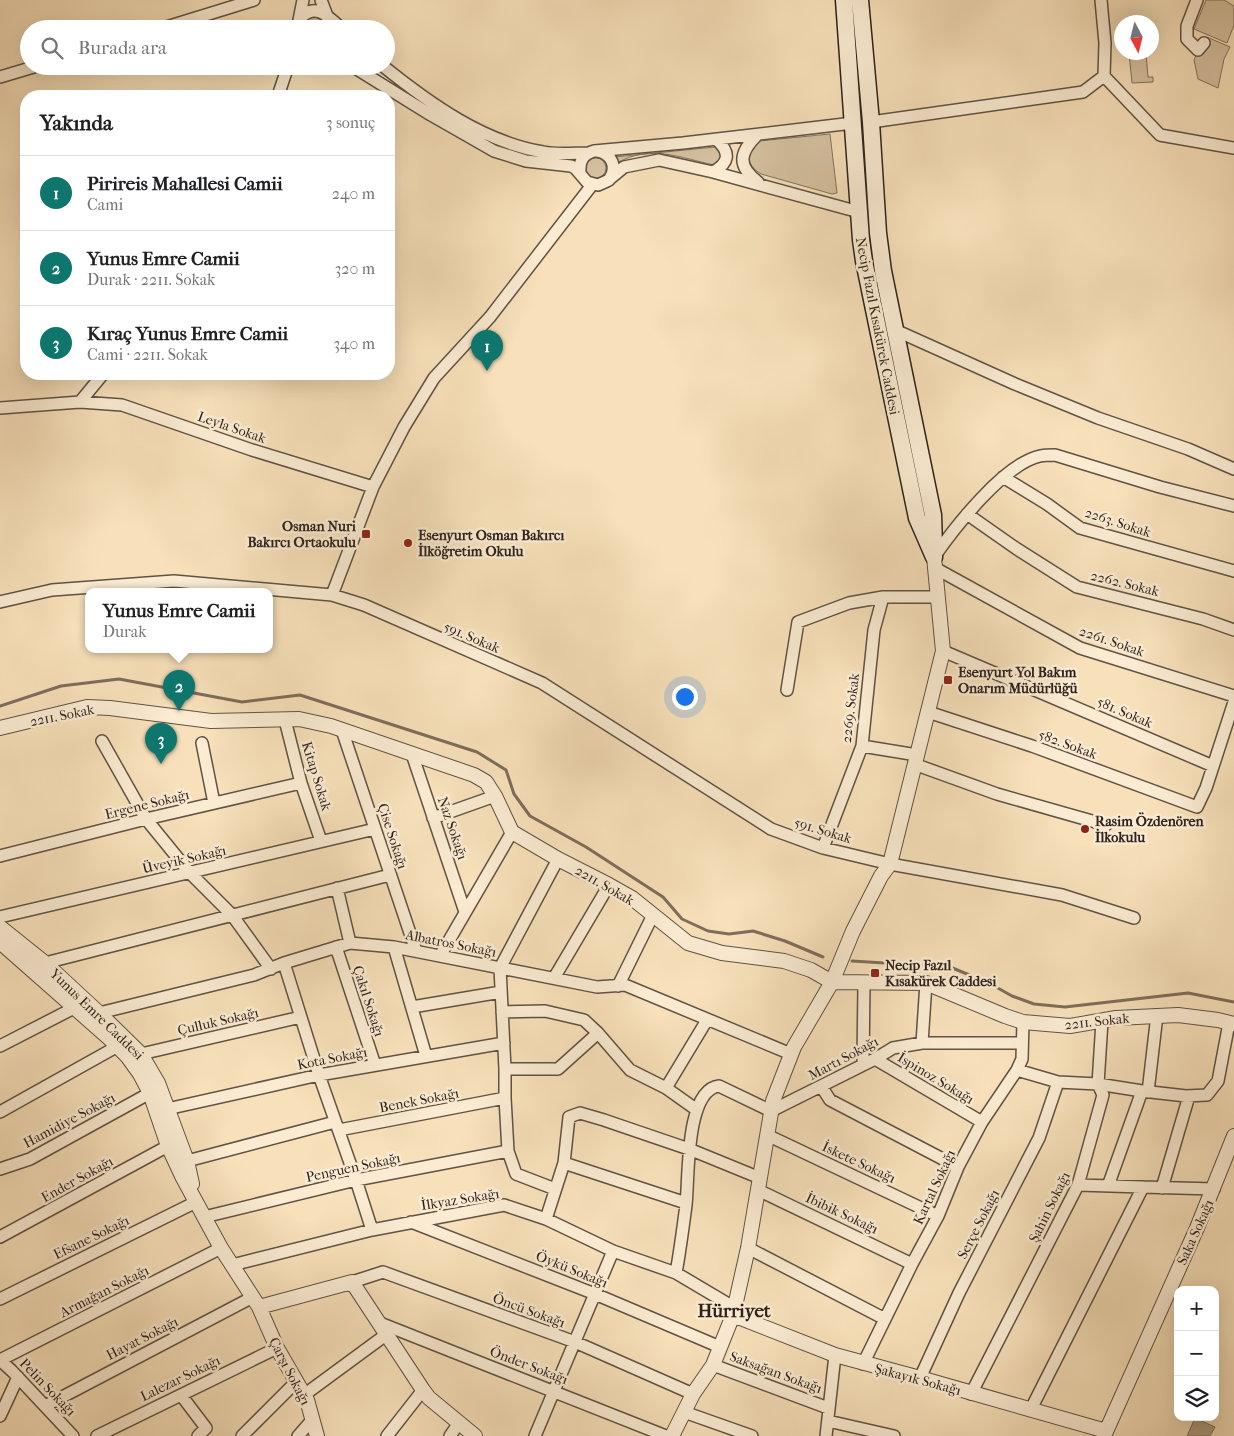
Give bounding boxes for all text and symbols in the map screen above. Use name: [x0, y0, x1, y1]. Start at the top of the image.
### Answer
north arrow: [1114, 15, 1159, 60]
search box: [20, 20, 395, 75]
icon: search: [38, 34, 66, 62]
text: Burada ara: [78, 37, 167, 59]
text: Yakında: [40, 111, 113, 135]
text: 3 sonuç: [326, 113, 375, 132]
text: Pirireis Mahallesi Camii: [87, 173, 283, 195]
text: 1: [53, 184, 59, 203]
text: 240 m: [332, 184, 375, 203]
text: Cami: [87, 195, 123, 214]
street label: Necip Fazıl Kısakürek Caddesi: [852, 236, 903, 416]
text: Yunus Emre Camii: [87, 248, 240, 270]
text: 2: [52, 259, 60, 278]
text: 320 m: [335, 259, 375, 278]
text: Durak · 2211. Sokak: [87, 270, 215, 289]
text: Kıraç Yunus Emre Camii: [87, 323, 288, 345]
pin: 1: [471, 330, 503, 371]
text: 3: [53, 334, 59, 353]
text: 340 m: [333, 334, 375, 353]
text: Cami · 2211. Sokak: [87, 345, 208, 364]
street label: Leyla Sokak: [195, 408, 269, 447]
street label: 2263. Sokak: [1083, 504, 1154, 541]
place label: Osman Nuri Bakırcı Ortaokulu: [247, 518, 357, 551]
place label: Esenyurt Osman Bakırcı İlköğretim Okulu: [418, 527, 565, 560]
marker: Osman Nuri Bakırcı Ortaokulu: [360, 528, 372, 540]
marker: Esenyurt Osman Bakırcı İlköğretim Okulu: [402, 537, 414, 549]
street label: 2262. Sokak: [1089, 567, 1162, 600]
popup: [85, 588, 273, 653]
text: Yunus Emre Camii: [103, 600, 255, 622]
street label: 591. Sokak: [441, 618, 503, 657]
text: Durak: [103, 622, 146, 641]
street label: 2261. Sokak: [1077, 622, 1147, 661]
place label: Esenyurt Yol Bakım Onarım Müdürlüğü: [958, 664, 1077, 697]
pin: 2: [163, 670, 195, 711]
street label: 2269. Sokak: [838, 671, 863, 744]
marker: Esenyurt Yol Bakım Onarım Müdürlüğü: [942, 674, 954, 686]
your location: [672, 684, 698, 710]
street label: 581. Sokak: [1094, 693, 1156, 732]
street label: 2211. Sokak: [28, 701, 96, 730]
pin: 3: [145, 723, 177, 764]
street label: 582. Sokak: [1036, 726, 1100, 763]
street label: Kitap Sokak: [298, 739, 335, 814]
street label: Ergene Sokağı: [103, 786, 191, 823]
street label: Naz Sokağı: [434, 794, 471, 862]
street label: Çise Sokağı: [374, 801, 411, 871]
place label: Rasim Özdenören İlkokulu: [1095, 812, 1204, 846]
street label: 591. Sokak: [792, 814, 854, 847]
marker: Rasim Özdenören İlkokulu: [1079, 823, 1091, 835]
street label: Üveyik Sokağı: [141, 842, 228, 877]
street label: 2211. Sokak: [572, 862, 638, 909]
street label: Albatros Sokağı: [403, 926, 498, 961]
place label: Necip Fazıl Kısakürek Caddesi: [885, 957, 997, 990]
street label: Çakıl Sokağı: [349, 964, 388, 1039]
street label: Yunus Emre Caddesi: [45, 965, 147, 1064]
marker: Necip Fazıl Kısakürek Caddesi: [869, 967, 881, 979]
street label: Çulluk Sokağı: [176, 1004, 260, 1039]
street label: 2211. Sokak: [1064, 1010, 1131, 1033]
street label: Martı Sokağı: [805, 1033, 881, 1084]
street label: Kota Sokağı: [296, 1043, 369, 1074]
street label: İspinoz Sokağı: [894, 1049, 977, 1108]
street label: Benek Sokağı: [378, 1084, 460, 1117]
street label: Hamidiye Sokağı: [20, 1089, 118, 1152]
street label: İskete Sokağı: [819, 1138, 898, 1187]
street label: Kartal Sokağı: [910, 1147, 959, 1227]
street label: Penguen Sokağı: [304, 1149, 402, 1186]
street label: Ender Sokağı: [38, 1153, 116, 1206]
street label: Şahin Sokağı: [1025, 1169, 1074, 1245]
street label: İlkyaz Sokağı: [420, 1185, 500, 1214]
street label: Serçe Sokağı: [954, 1187, 1003, 1262]
street label: İbibik Sokağı: [803, 1189, 881, 1238]
street label: Saka Sokağı: [1173, 1197, 1217, 1268]
street label: Efsane Sokağı: [51, 1212, 132, 1263]
street label: Öykü Sokağı: [533, 1246, 611, 1292]
street label: Armağan Sokağı: [56, 1262, 152, 1322]
map controls: [1174, 1286, 1219, 1421]
button: +: [1174, 1286, 1219, 1331]
street label: Öncü Sokağı: [490, 1289, 568, 1331]
district label: Hürriyet: [697, 1300, 771, 1322]
street label: Hayat Sokağı: [103, 1313, 181, 1364]
button: −: [1174, 1331, 1219, 1376]
street label: Çarşı Sokağı: [265, 1335, 314, 1408]
street label: Önder Sokağı: [487, 1342, 571, 1388]
street label: Saksağan Sokağı: [727, 1348, 824, 1397]
street label: Lalezar Sokağı: [137, 1352, 223, 1405]
street label: Pelin Sokağı: [16, 1355, 79, 1420]
street label: Şakayık Sokağı: [873, 1360, 963, 1399]
button: layers: [1174, 1376, 1219, 1421]

